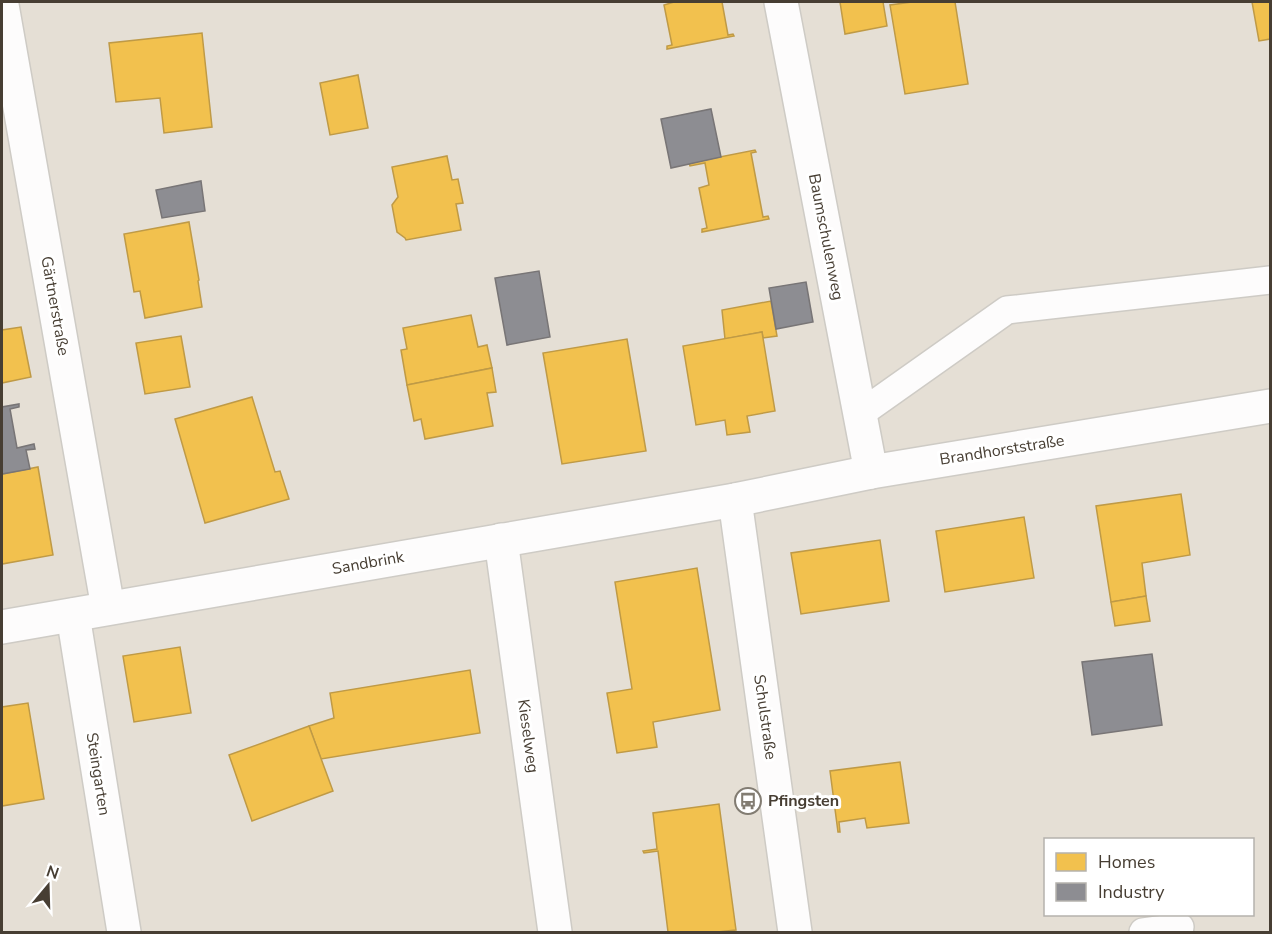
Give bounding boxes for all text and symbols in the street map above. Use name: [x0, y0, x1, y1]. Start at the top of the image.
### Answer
street label: Baumschulenweg: [803, 172, 849, 302]
street label: Gärtnerstraße: [35, 254, 75, 358]
street label: Brandhorststraße: [938, 429, 1066, 471]
street label: Sandbrink: [330, 546, 407, 580]
street label: Schulstraße: [748, 673, 782, 761]
street label: Kieselweg: [512, 698, 544, 774]
street label: Steingarten: [81, 731, 115, 817]
bus stop icon: Pfingsten: [733, 786, 763, 816]
place label: Pfingsten: [768, 790, 839, 812]
legend: [1044, 838, 1254, 916]
text: Homes: [1098, 850, 1155, 874]
north arrow: [18, 856, 78, 916]
text: N: [43, 860, 62, 885]
text: Industry: [1098, 880, 1165, 904]

